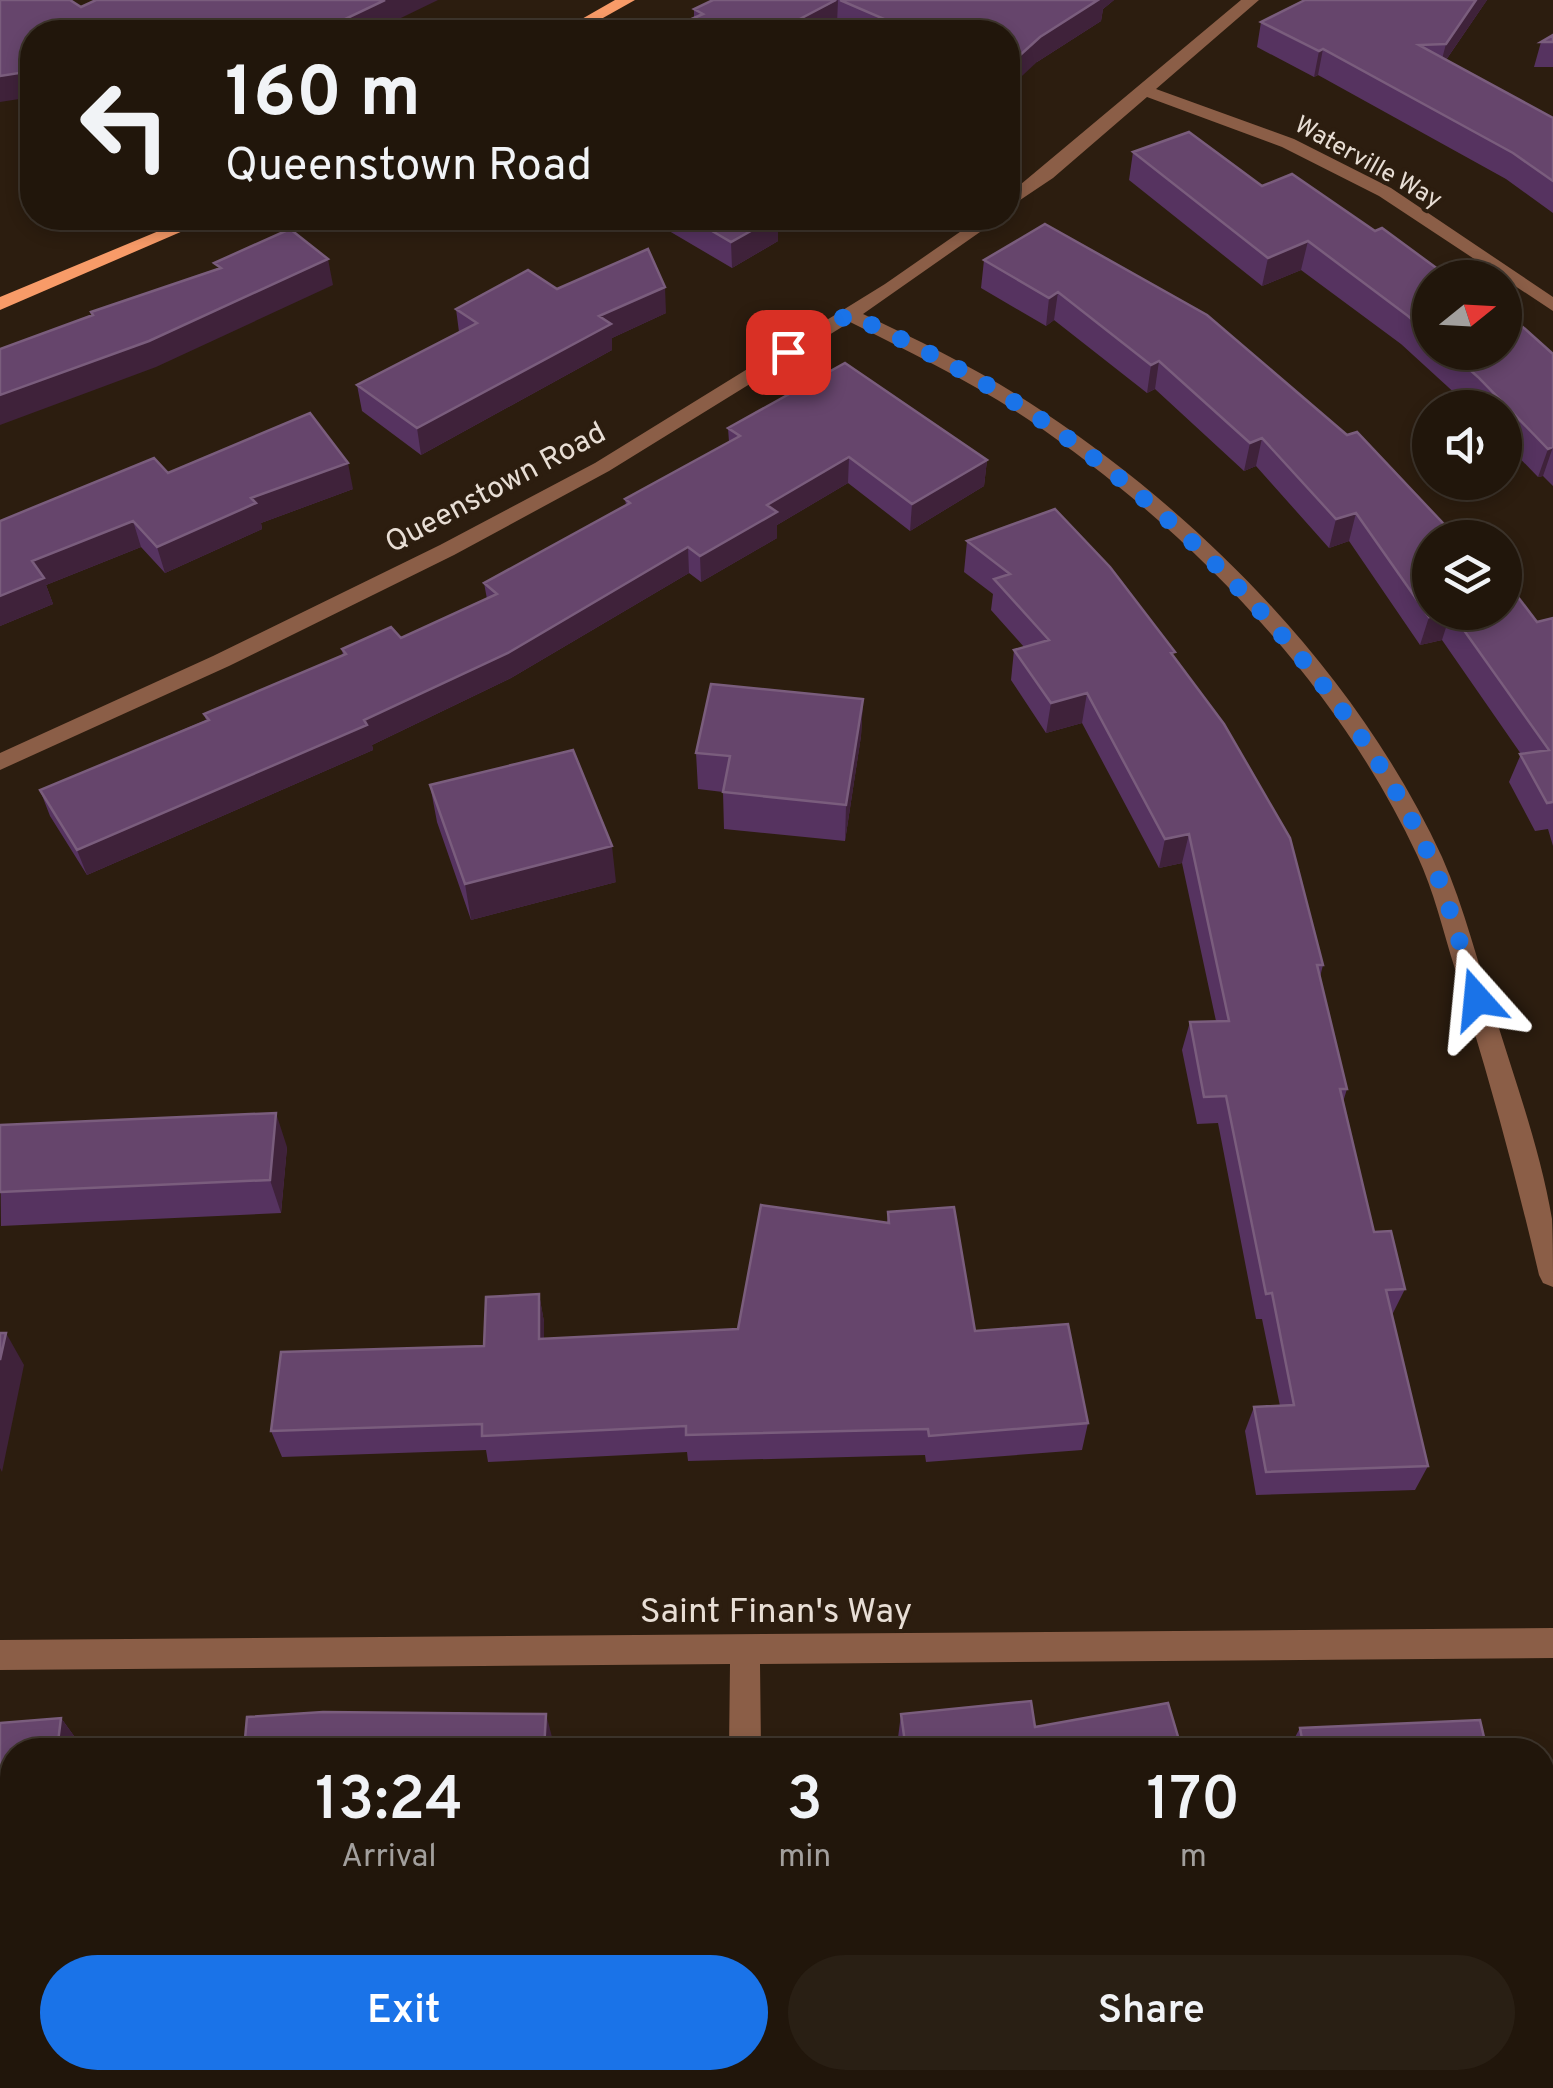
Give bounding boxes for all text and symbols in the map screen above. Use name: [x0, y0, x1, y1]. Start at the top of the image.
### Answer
text: 160 m: [225, 52, 421, 141]
icon: left: [60, 60, 190, 190]
street label: Waterville Way: [1288, 110, 1447, 217]
text: Queenstown Road: [225, 139, 592, 196]
north arrow: [1412, 260, 1522, 370]
map controls: [1412, 260, 1522, 630]
pin: [746, 310, 831, 395]
icon: arrive: [761, 325, 816, 380]
button: sound: [1412, 390, 1522, 500]
street label: Queenstown Road: [379, 415, 613, 563]
button: layers: [1412, 520, 1522, 630]
position arrow: [1425, 947, 1529, 1051]
street label: Saint Finan's Way: [640, 1591, 912, 1635]
text: 13:24: [315, 1765, 463, 1841]
text: 3: [787, 1765, 823, 1841]
text: 170: [1146, 1765, 1240, 1841]
text: Arrival: [341, 1838, 437, 1878]
text: min: [778, 1838, 831, 1878]
text: m: [1180, 1838, 1207, 1878]
button: Exit: [40, 1955, 768, 2070]
button: Share: [788, 1955, 1515, 2070]

